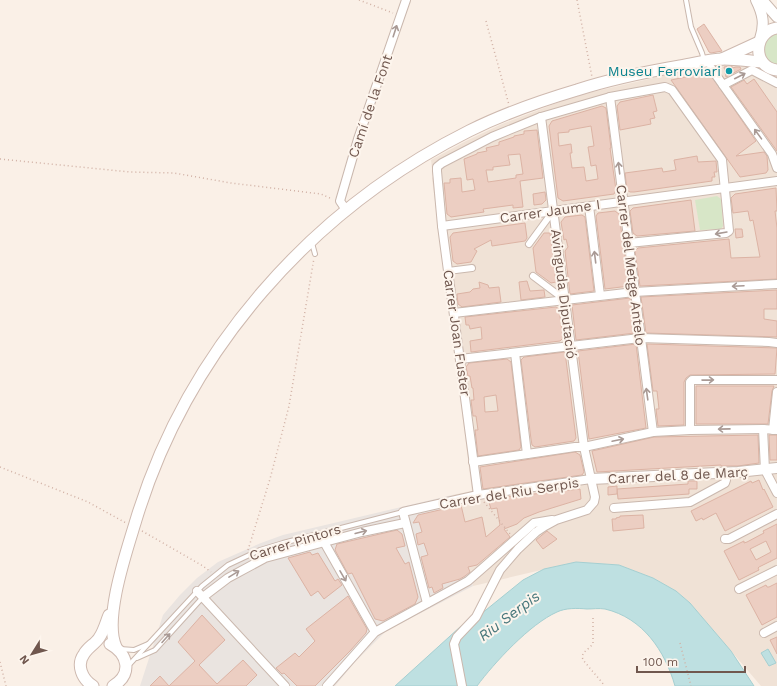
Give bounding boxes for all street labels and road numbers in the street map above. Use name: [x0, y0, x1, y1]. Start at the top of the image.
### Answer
street label: Camí de la Font: [345, 52, 395, 160]
street label: Carrer del Metge Antelo: [613, 184, 649, 346]
street label: Carrer Jaume I: [499, 196, 601, 226]
street label: Avinguda Diputació: [548, 228, 580, 360]
street label: Carrer Joan Fuster: [440, 269, 474, 398]
street label: Carrer del 8 de Març: [607, 463, 749, 487]
street label: Carrer del Riu Serpis: [438, 474, 580, 512]
street label: Carrer Pintors: [247, 520, 343, 564]

